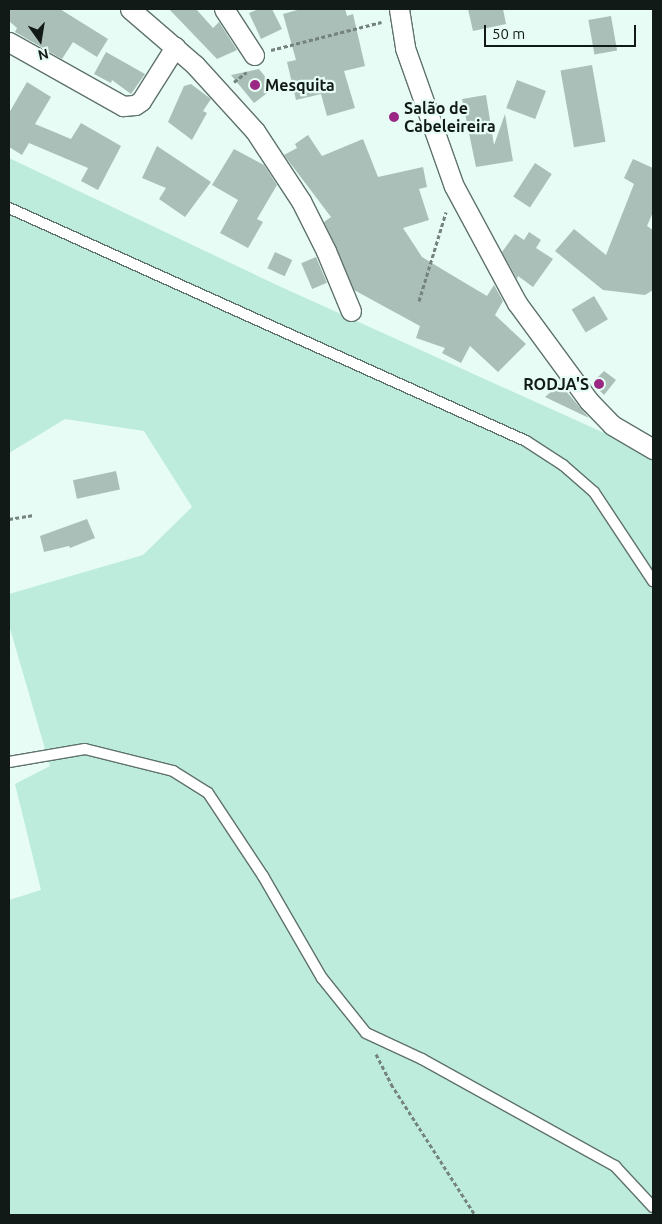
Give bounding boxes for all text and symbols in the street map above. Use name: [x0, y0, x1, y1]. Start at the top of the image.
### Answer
north arrow: [15, 15, 65, 65]
scale bar: [487, 15, 640, 47]
text: 50 m: [492, 25, 525, 42]
text: N: [36, 46, 50, 64]
place label: Mesquita: [265, 75, 335, 95]
marker: Mesquita: [249, 79, 261, 91]
place label: Salão de Cabeleireira: [404, 98, 496, 136]
marker: Salão de Cabeleireira: [388, 111, 400, 123]
place label: RODJA'S: [523, 374, 589, 394]
marker: RODJA'S: [593, 378, 605, 390]

